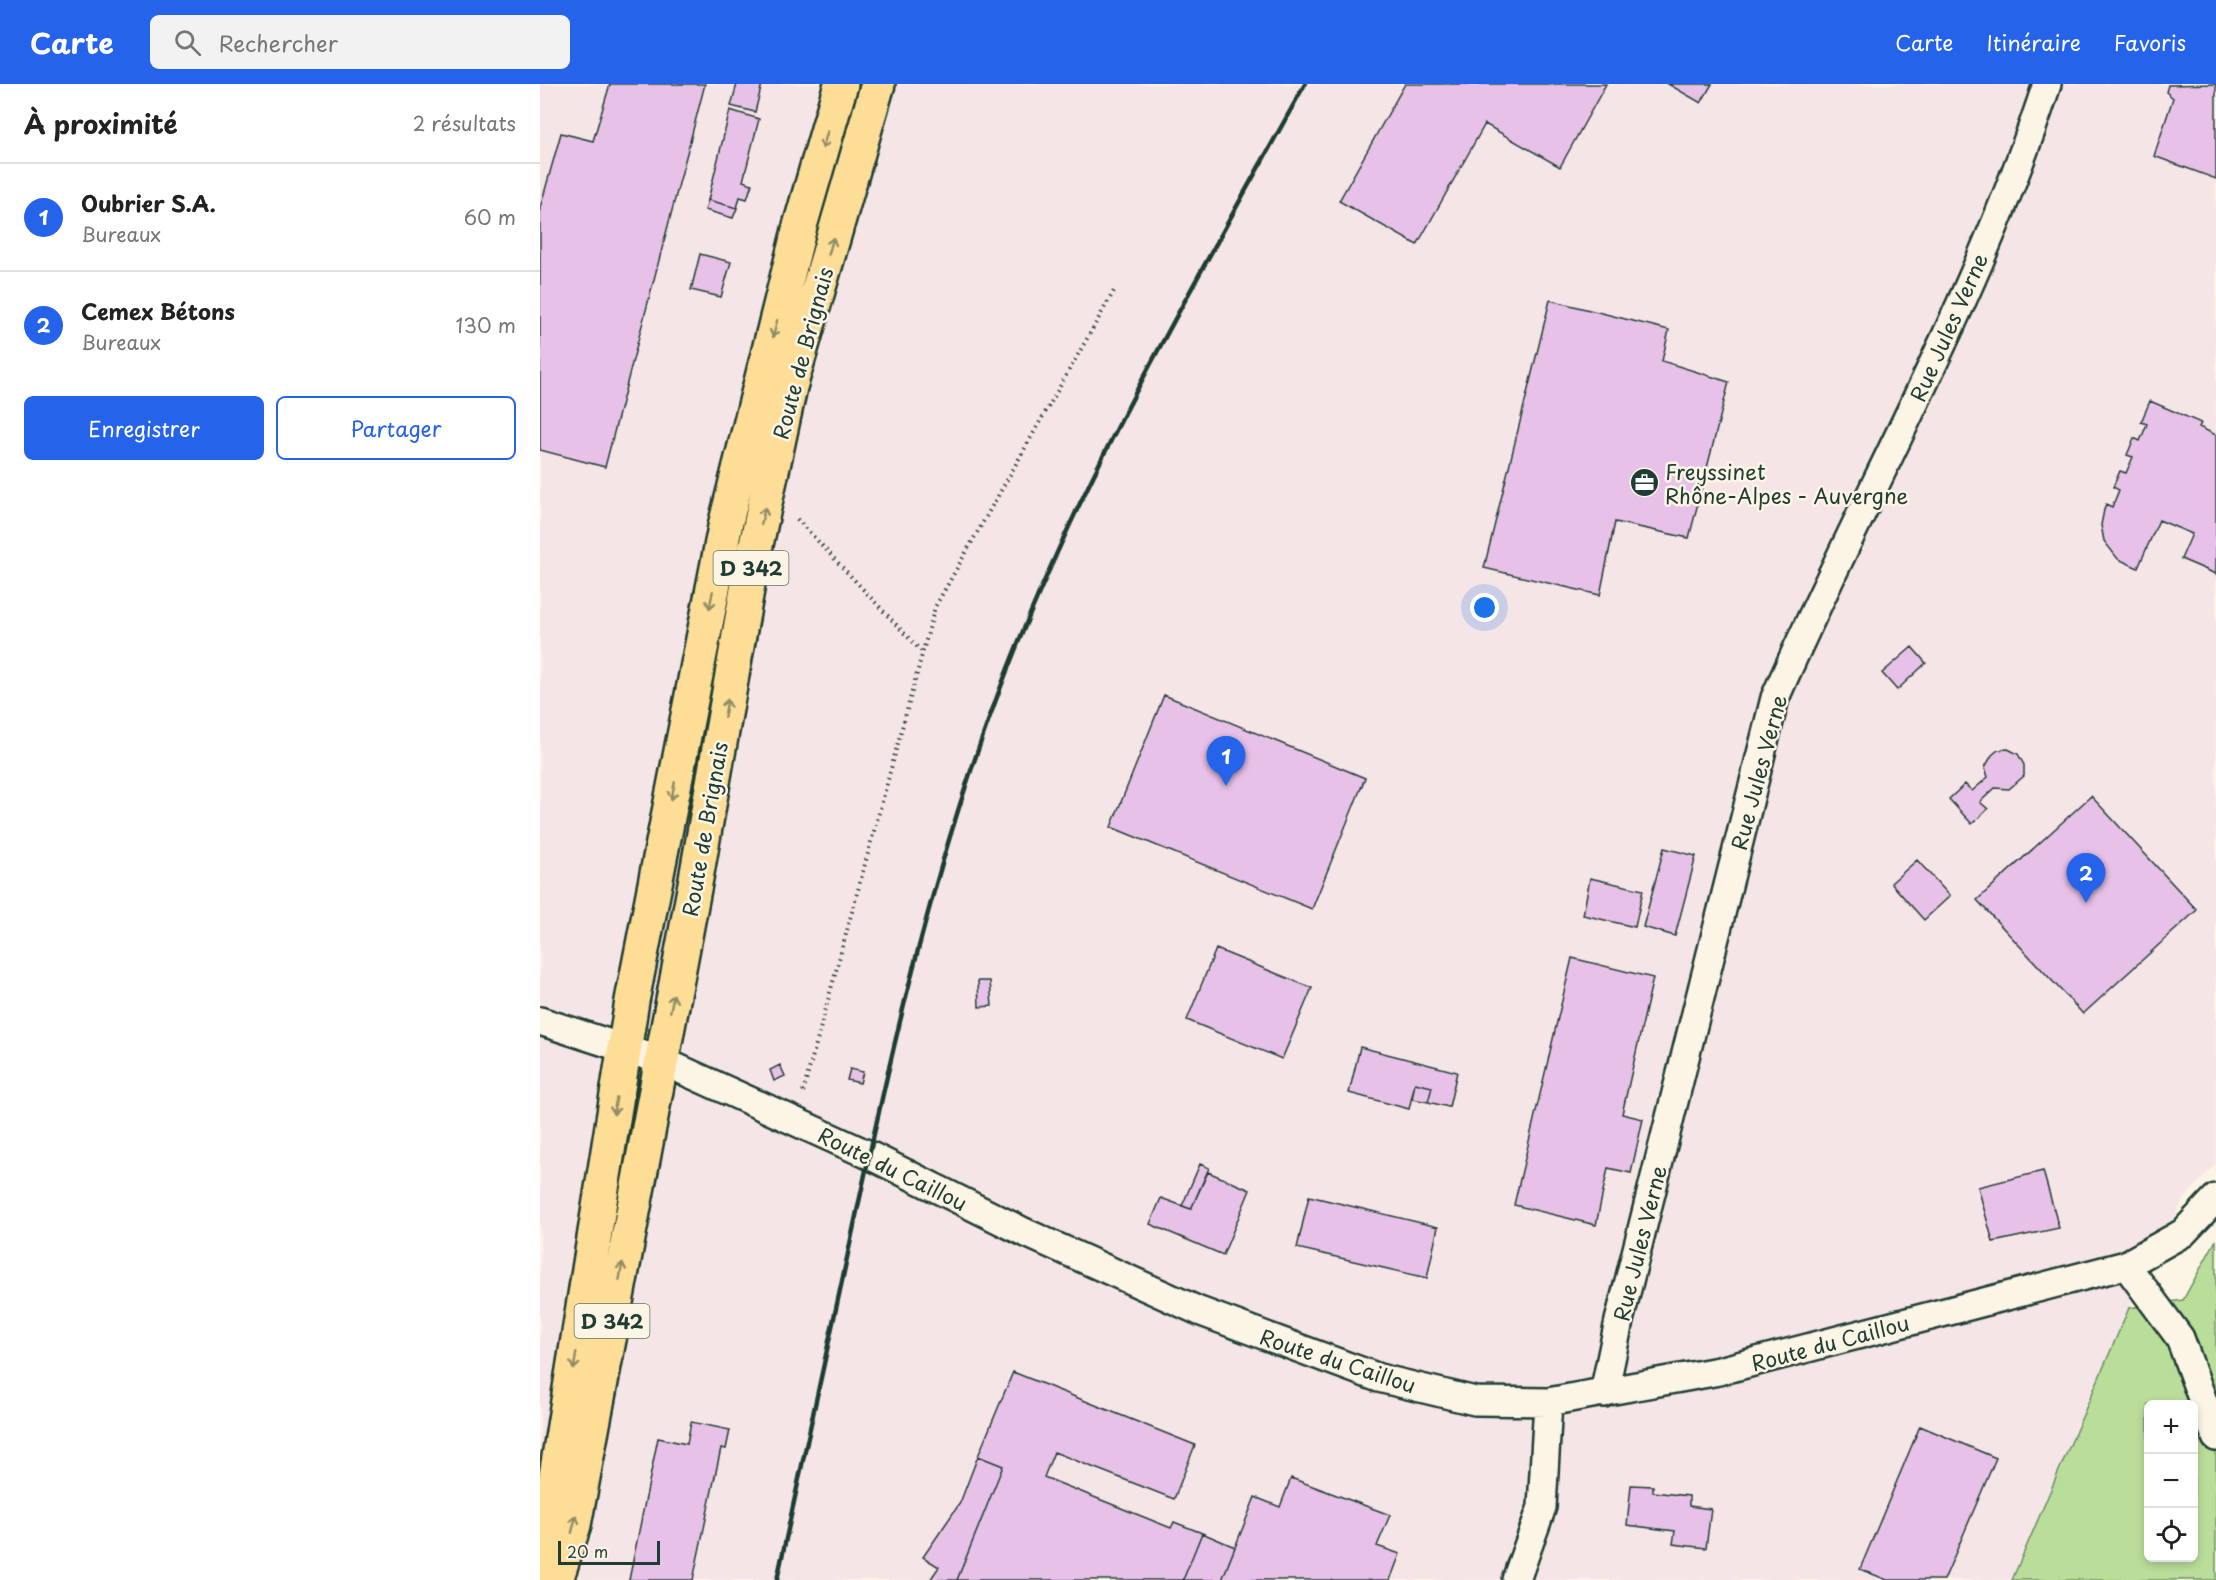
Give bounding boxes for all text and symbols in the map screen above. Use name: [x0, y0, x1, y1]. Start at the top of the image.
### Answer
search box: [150, 15, 570, 69]
text: Carte: [30, 21, 114, 64]
icon: search: [171, 26, 204, 59]
text: Rechercher: [219, 26, 338, 59]
text: Carte: [1895, 26, 1954, 58]
text: Itinéraire: [1987, 26, 2081, 58]
text: Favoris: [2114, 26, 2186, 58]
text: À proximité: [24, 104, 178, 143]
text: 2 résultats: [413, 108, 516, 138]
one-way arrow: [819, 130, 830, 149]
text: Oubrier S.A.: [81, 186, 216, 219]
text: 1: [39, 202, 48, 232]
text: 60 m: [464, 202, 516, 232]
text: Bureaux: [81, 219, 161, 249]
one-way arrow: [826, 237, 837, 256]
street label: Rue Jules Verne: [1901, 248, 1995, 406]
street label: Route de Brignais: [764, 263, 840, 443]
text: Cemex Bétons: [81, 294, 235, 327]
text: 2: [36, 310, 51, 340]
text: 130 m: [456, 310, 516, 340]
one-way arrow: [768, 319, 780, 338]
text: Bureaux: [81, 327, 161, 357]
button: Enregistrer: [24, 396, 264, 460]
button: Partager: [276, 396, 516, 460]
place label: Freyssinet Rhône-Alpes - Auvergne: [1665, 455, 1908, 511]
office icon: Freyssinet Rhône-Alpes - Auvergne: [1628, 467, 1660, 499]
one-way arrow: [757, 507, 769, 526]
road number: D 342: [714, 551, 788, 585]
one-way arrow: [705, 590, 716, 609]
your location: [1470, 593, 1499, 622]
street label: Rue Jules Verne: [1722, 691, 1794, 853]
one-way arrow: [721, 699, 732, 718]
pin: 1: [1206, 736, 1246, 786]
street label: Route de Brignais: [673, 739, 735, 919]
one-way arrow: [667, 781, 678, 801]
pin: 2: [2066, 854, 2106, 903]
one-way arrow: [667, 994, 678, 1013]
one-way arrow: [610, 1096, 621, 1115]
street label: Route du Caillou: [813, 1118, 973, 1218]
street label: Rue Jules Verne: [1604, 1162, 1674, 1324]
one-way arrow: [616, 1261, 627, 1281]
road number: D 342: [574, 1304, 650, 1338]
street label: Route du Caillou: [1747, 1306, 1913, 1378]
street label: Route du Caillou: [1256, 1320, 1420, 1400]
one-way arrow: [569, 1350, 580, 1370]
map controls: [2144, 1400, 2198, 1562]
button: +: [2144, 1400, 2198, 1454]
button: −: [2144, 1454, 2198, 1508]
button: locate: [2144, 1508, 2198, 1562]
one-way arrow: [568, 1515, 580, 1534]
scale bar: [558, 1538, 660, 1566]
text: 20 m: [567, 1539, 608, 1563]

